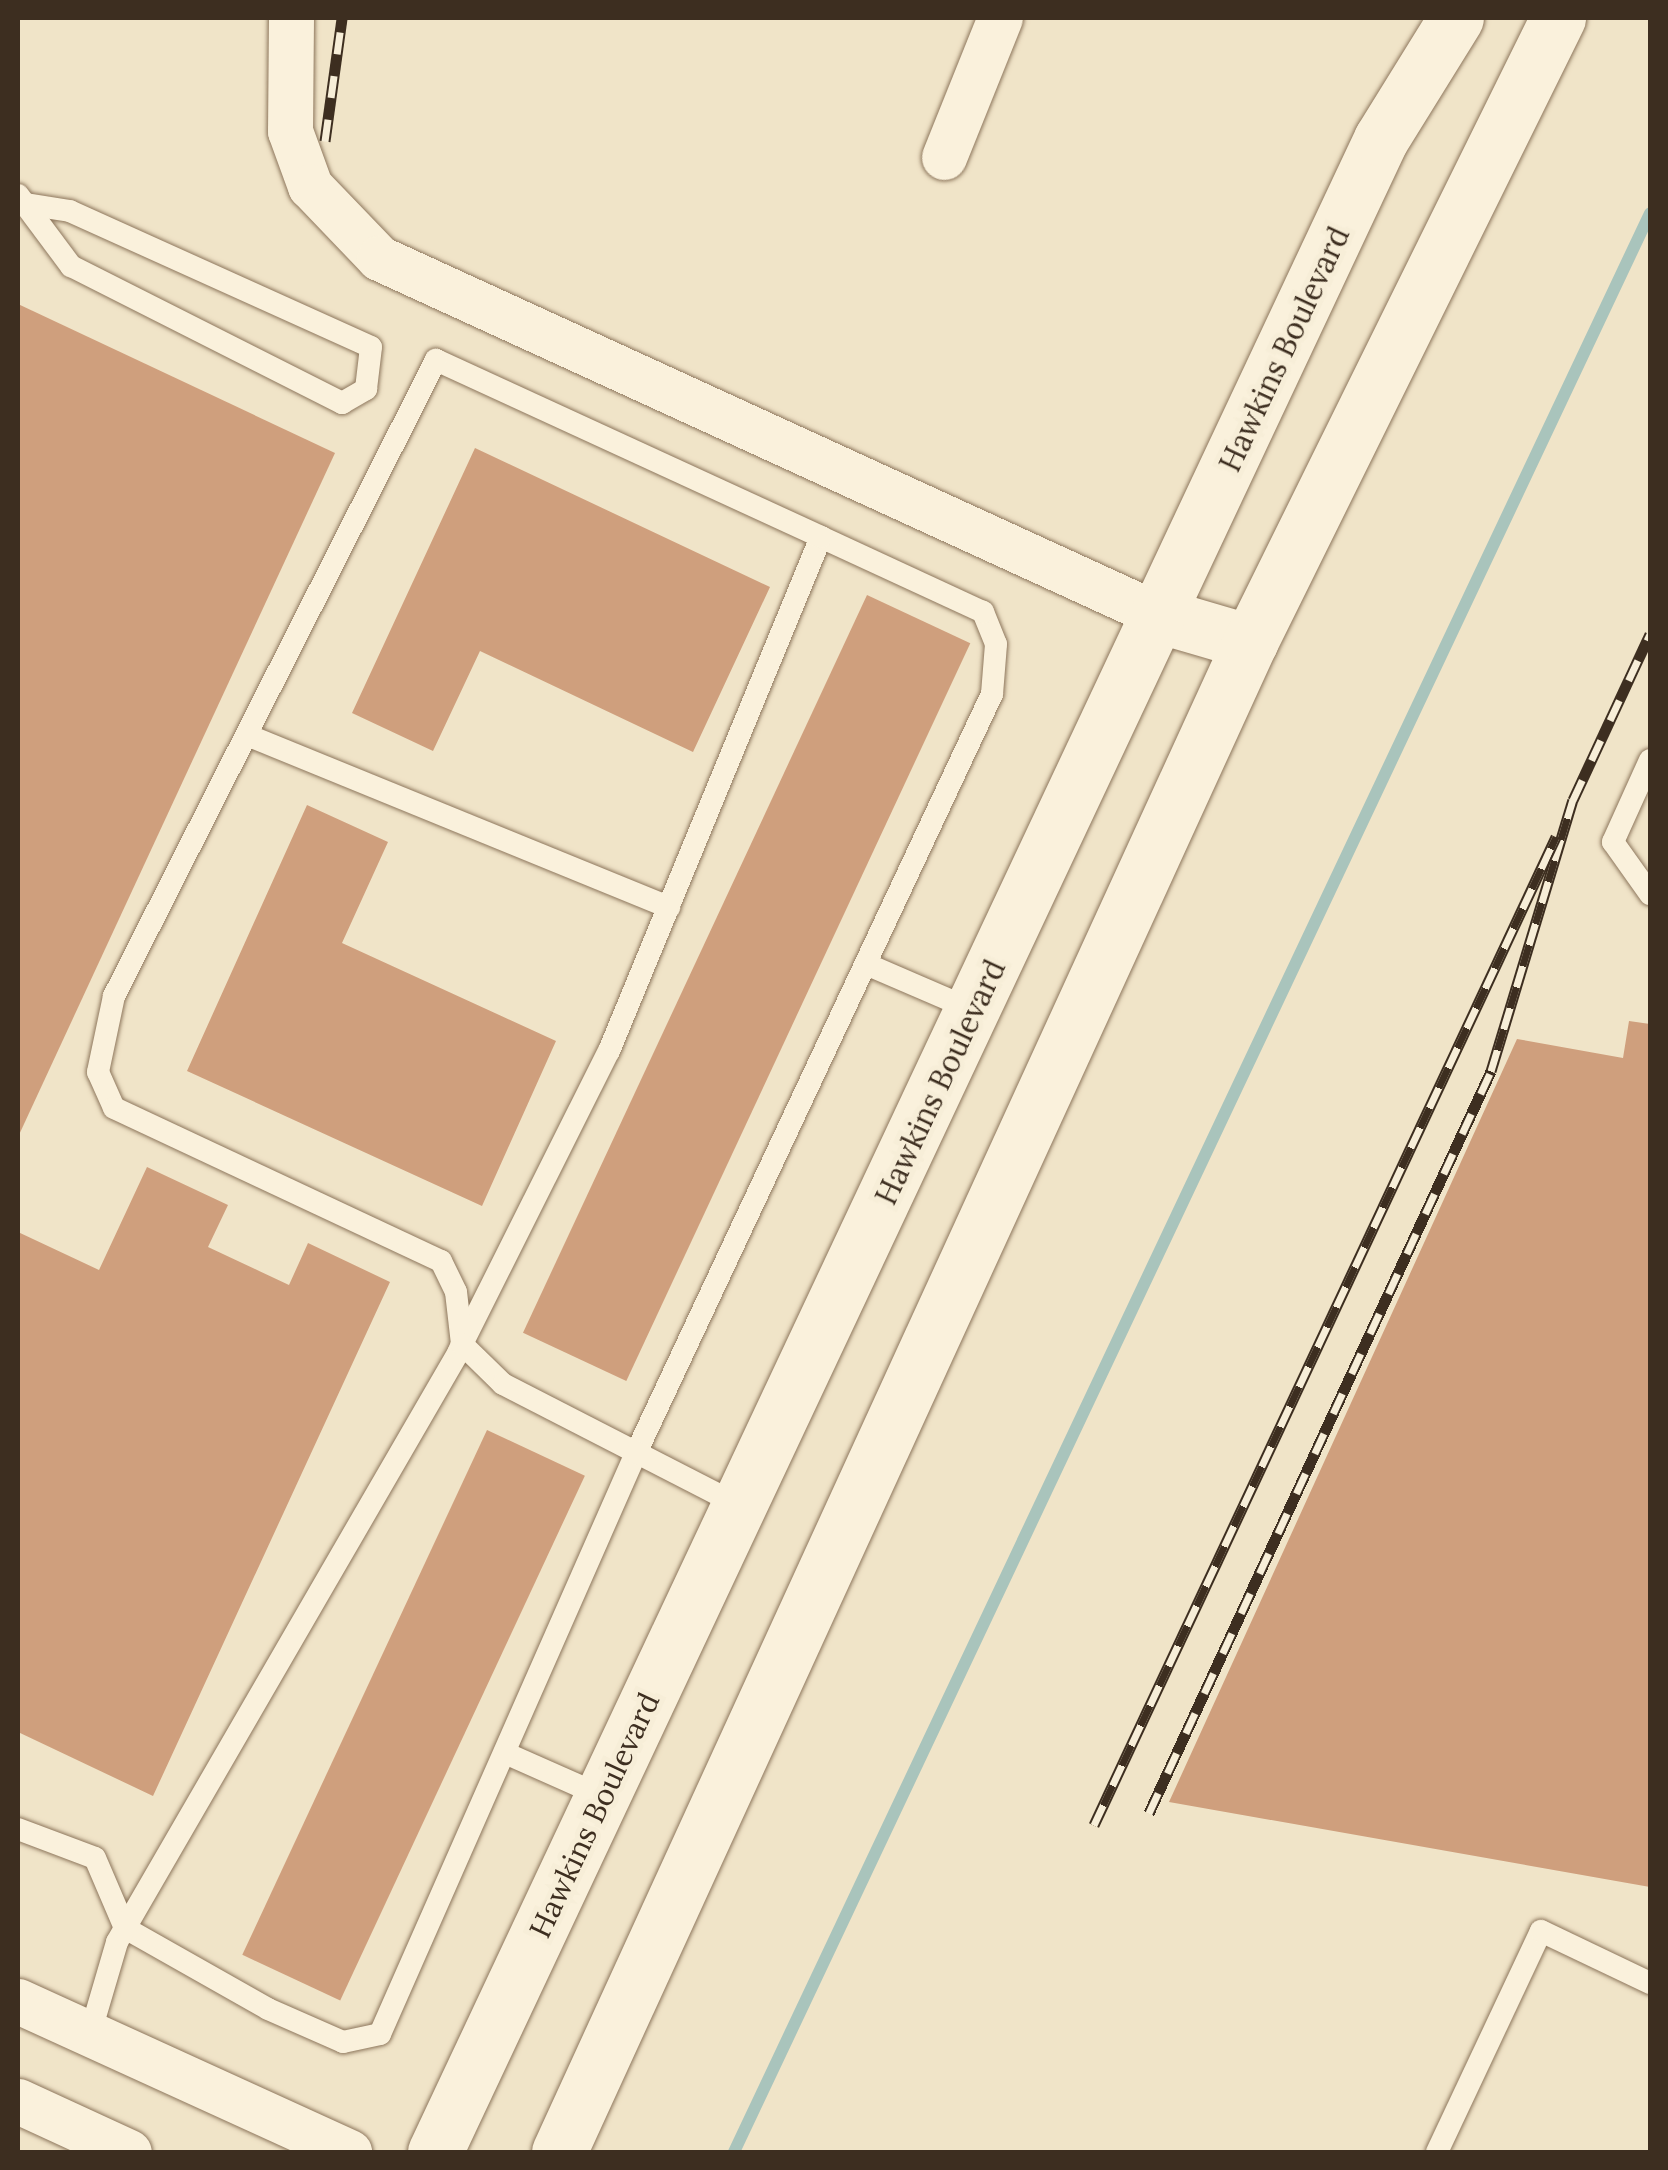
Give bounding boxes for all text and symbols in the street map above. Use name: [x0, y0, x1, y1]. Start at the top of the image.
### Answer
street label: Hawkins Boulevard: [1211, 221, 1357, 477]
street label: Hawkins Boulevard: [867, 954, 1013, 1210]
street label: Hawkins Boulevard: [521, 1687, 667, 1943]

